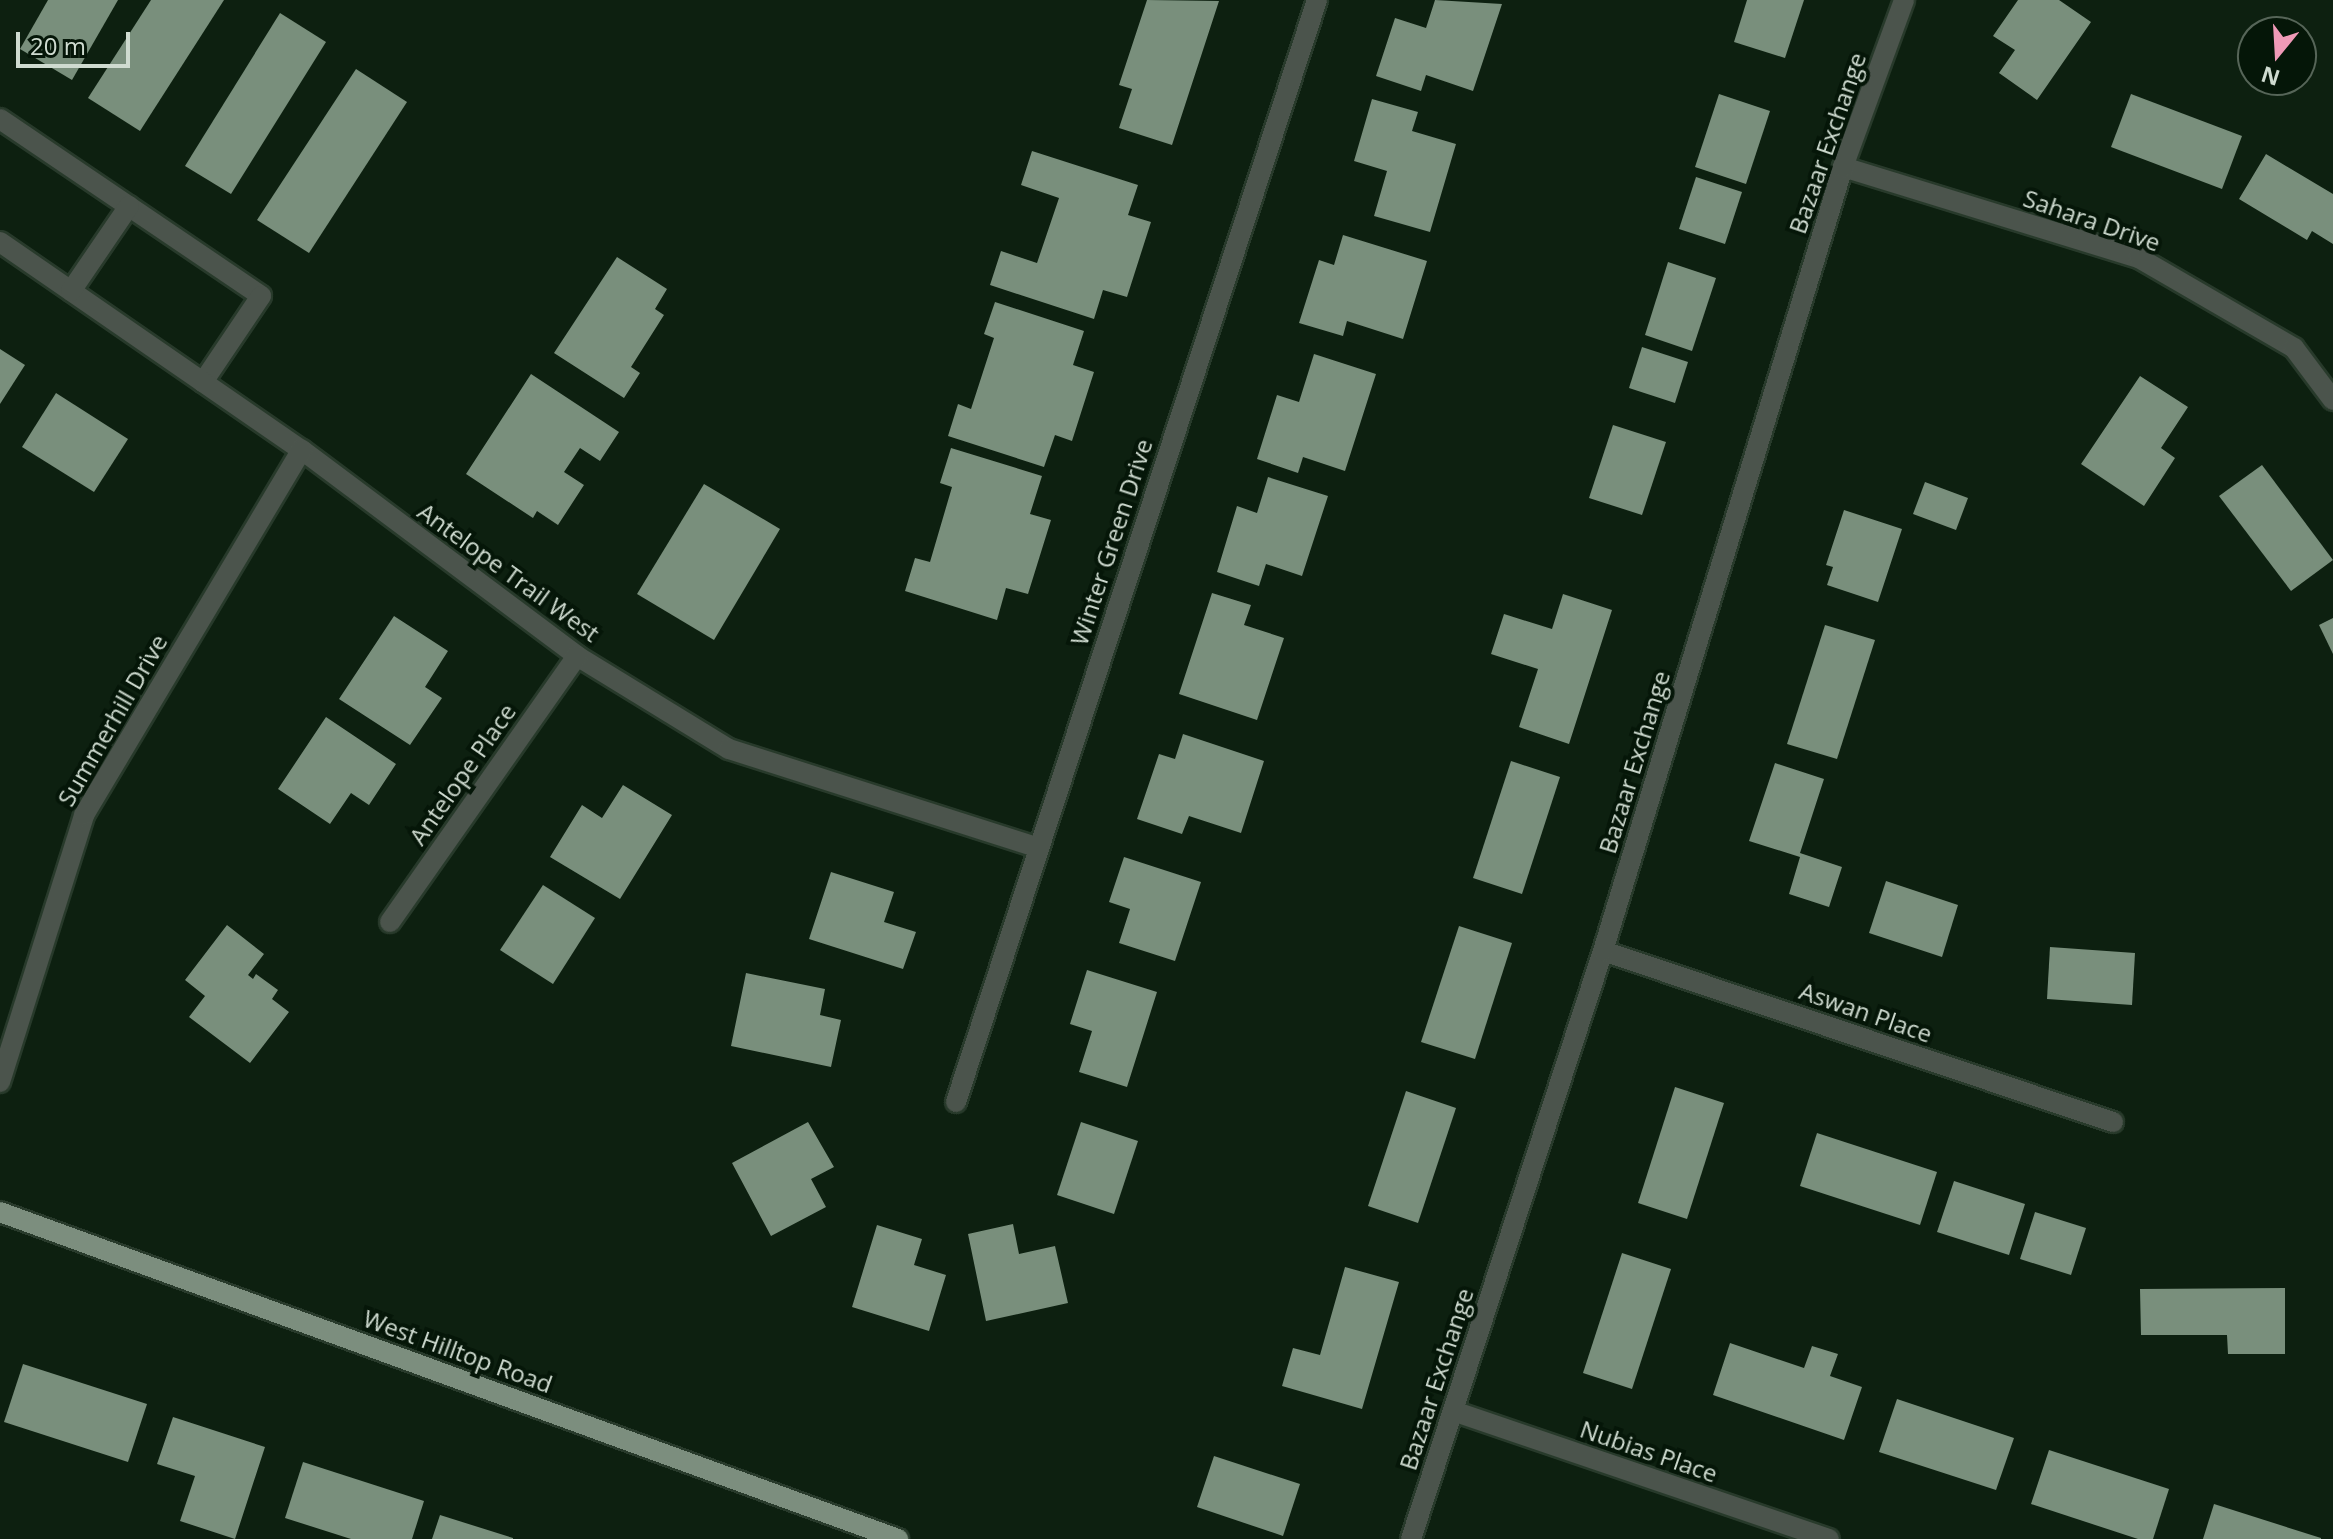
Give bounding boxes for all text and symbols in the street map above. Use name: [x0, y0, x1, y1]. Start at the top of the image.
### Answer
scale bar: [20, 16, 134, 66]
north arrow: [2237, 16, 2317, 96]
text: 20 m: [30, 29, 86, 62]
street label: Bazaar Exchange: [1783, 49, 1871, 237]
text: N: [2257, 60, 2283, 94]
street label: Sahara Drive: [2020, 183, 2164, 257]
street label: Winter Green Drive: [1064, 435, 1158, 649]
street label: Antelope Trail West: [413, 497, 605, 647]
street label: Summerhill Drive: [51, 629, 173, 811]
street label: Bazaar Exchange: [1593, 667, 1675, 857]
street label: Antelope Place: [403, 698, 521, 850]
street label: Aswan Place: [1796, 976, 1936, 1048]
street label: Bazaar Exchange: [1393, 1284, 1479, 1474]
street label: West Hilltop Road: [360, 1303, 556, 1399]
street label: Nubias Place: [1577, 1414, 1721, 1488]

